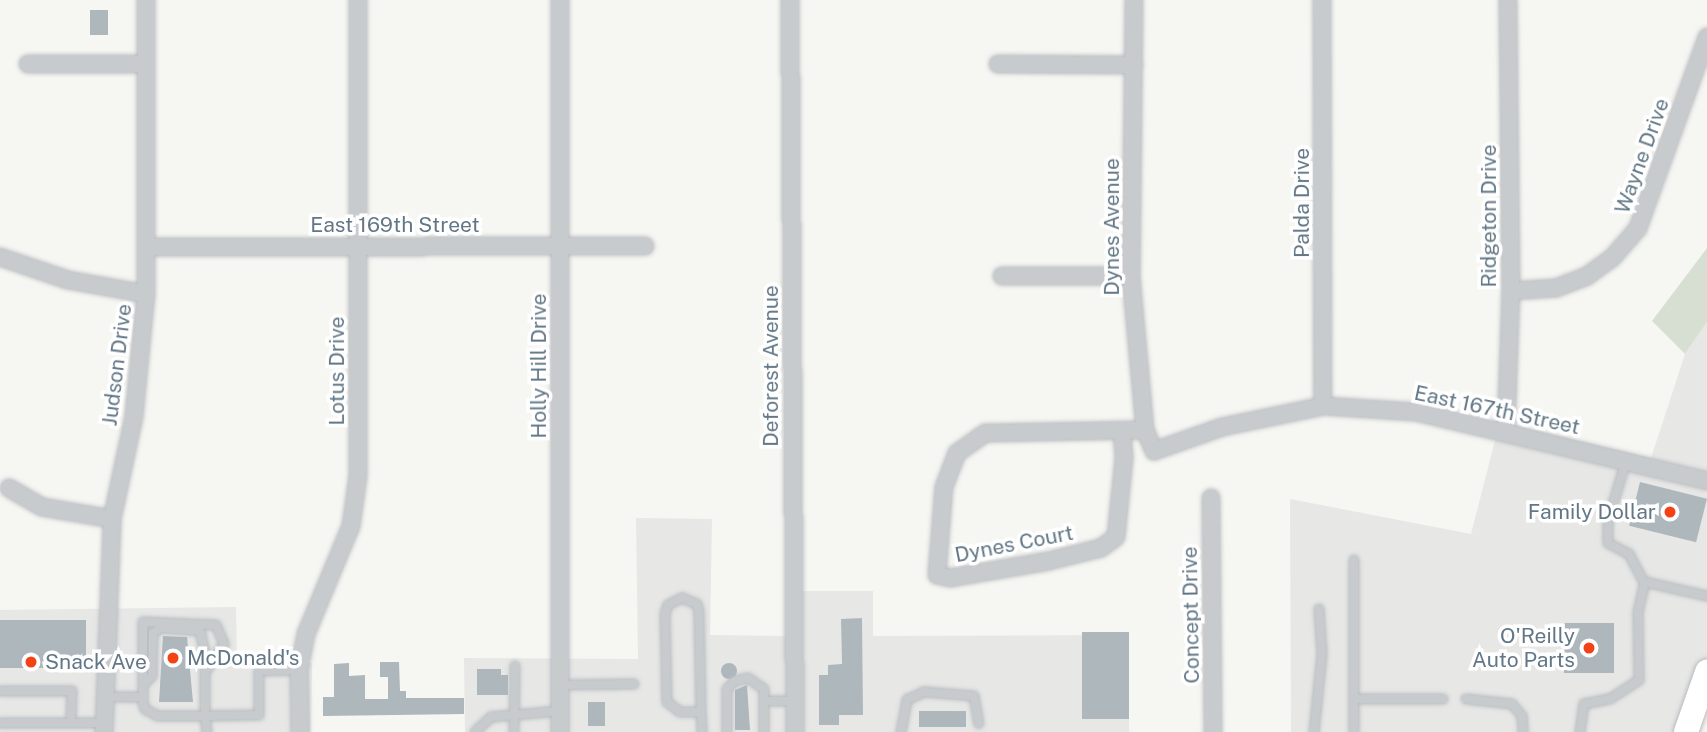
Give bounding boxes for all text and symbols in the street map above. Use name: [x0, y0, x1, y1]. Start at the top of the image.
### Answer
street label: Wayne Drive: [1609, 95, 1675, 217]
street label: Ridgeton Drive: [1476, 144, 1502, 288]
street label: Palda Drive: [1289, 148, 1315, 258]
street label: Dynes Avenue: [1099, 158, 1125, 296]
street label: East 169th Street: [310, 212, 480, 238]
street label: Deforest Avenue: [758, 285, 784, 447]
street label: Holly Hill Drive: [526, 293, 552, 439]
street label: Judson Drive: [97, 302, 137, 428]
street label: Lotus Drive: [324, 316, 350, 426]
street label: East 167th Street: [1412, 380, 1582, 440]
place label: Family Dollar: [1528, 499, 1656, 525]
marker: Family Dollar: [1662, 504, 1678, 520]
street label: Dynes Court: [953, 520, 1075, 568]
street label: Concept Drive: [1177, 546, 1205, 684]
place label: O'Reilly Auto Parts: [1472, 623, 1575, 673]
marker: O'Reilly Auto Parts: [1581, 640, 1597, 656]
place label: McDonald's: [187, 645, 299, 671]
place label: Snack Ave: [45, 649, 147, 675]
marker: McDonald's: [165, 650, 181, 666]
marker: Snack Ave: [23, 654, 39, 670]

